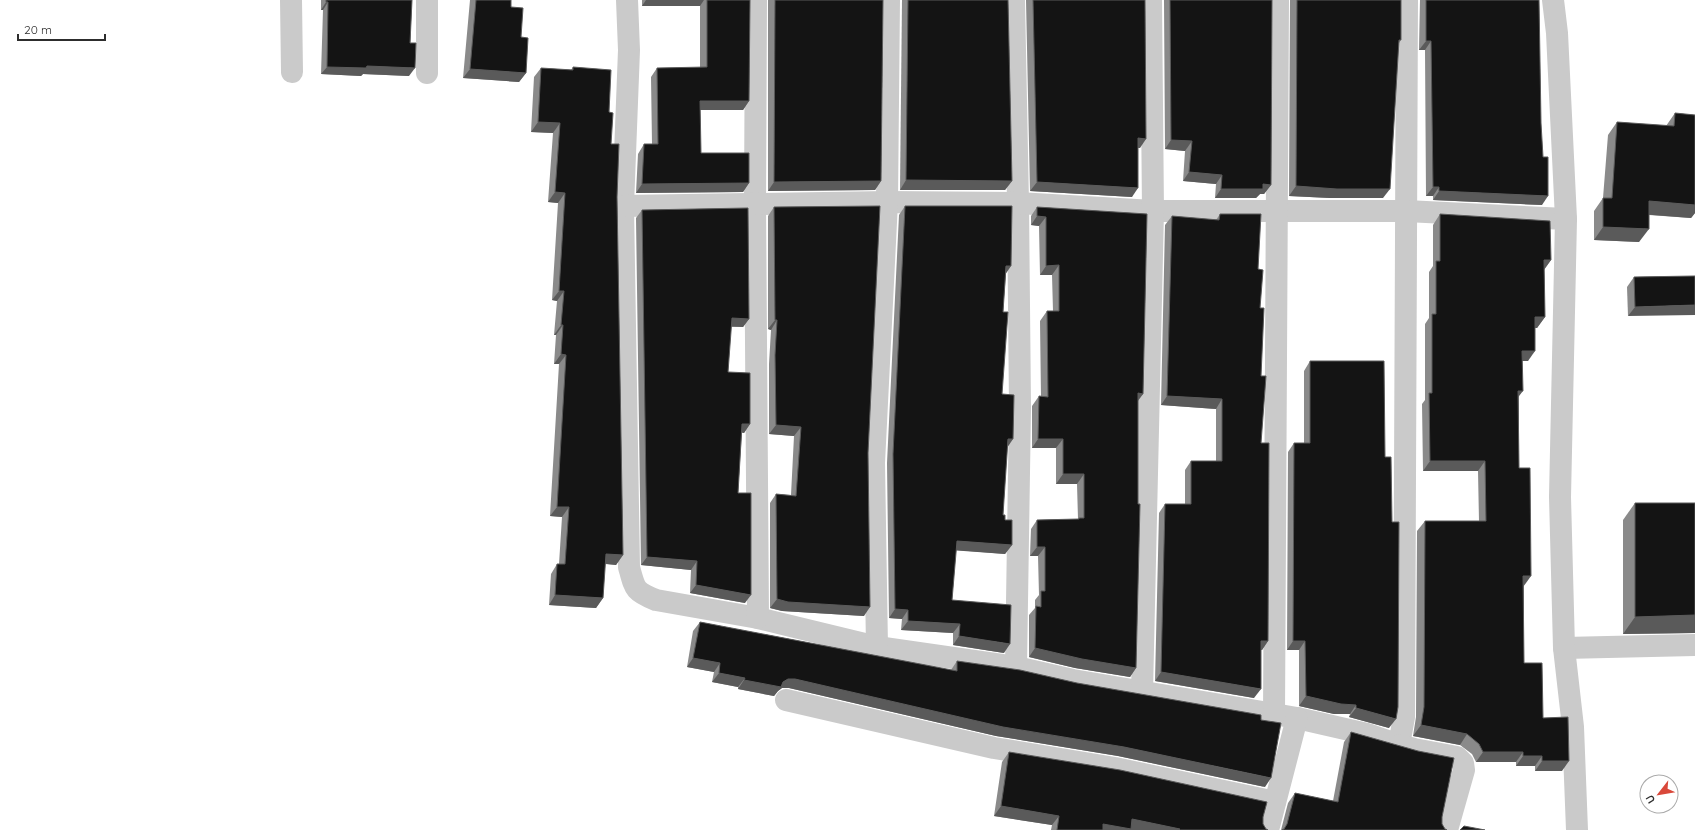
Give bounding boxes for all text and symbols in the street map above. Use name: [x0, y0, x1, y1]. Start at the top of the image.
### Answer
scale bar: [18, 16, 105, 42]
text: 20 m: [24, 22, 52, 37]
north arrow: [1639, 774, 1679, 814]
text: U: [1642, 792, 1658, 806]

